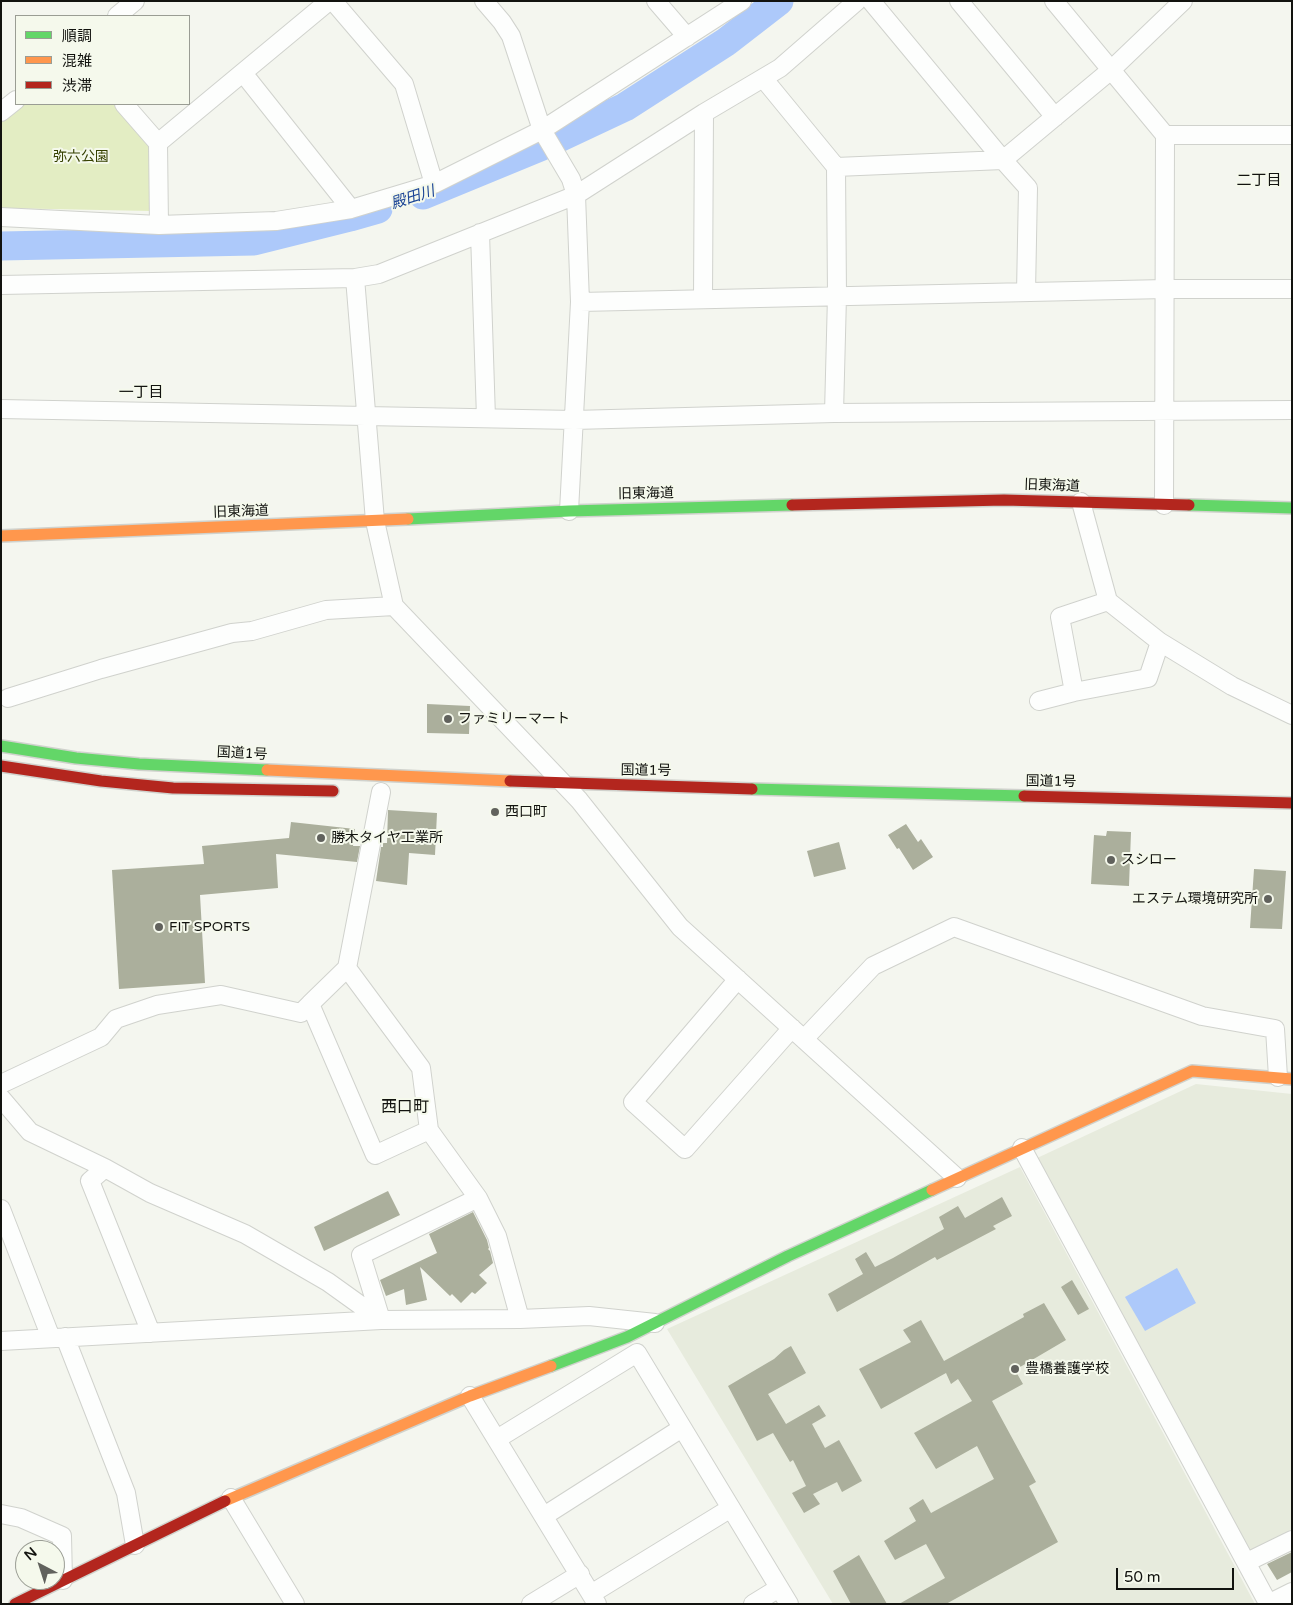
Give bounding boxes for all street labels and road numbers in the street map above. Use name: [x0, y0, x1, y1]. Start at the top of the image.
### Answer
street label: 旧東海道: [1024, 477, 1080, 495]
street label: 旧東海道: [618, 485, 674, 503]
street label: 旧東海道: [213, 503, 269, 521]
street label: 国道1号: [216, 744, 268, 764]
street label: 国道1号: [620, 762, 672, 780]
street label: 国道1号: [1025, 773, 1077, 791]

